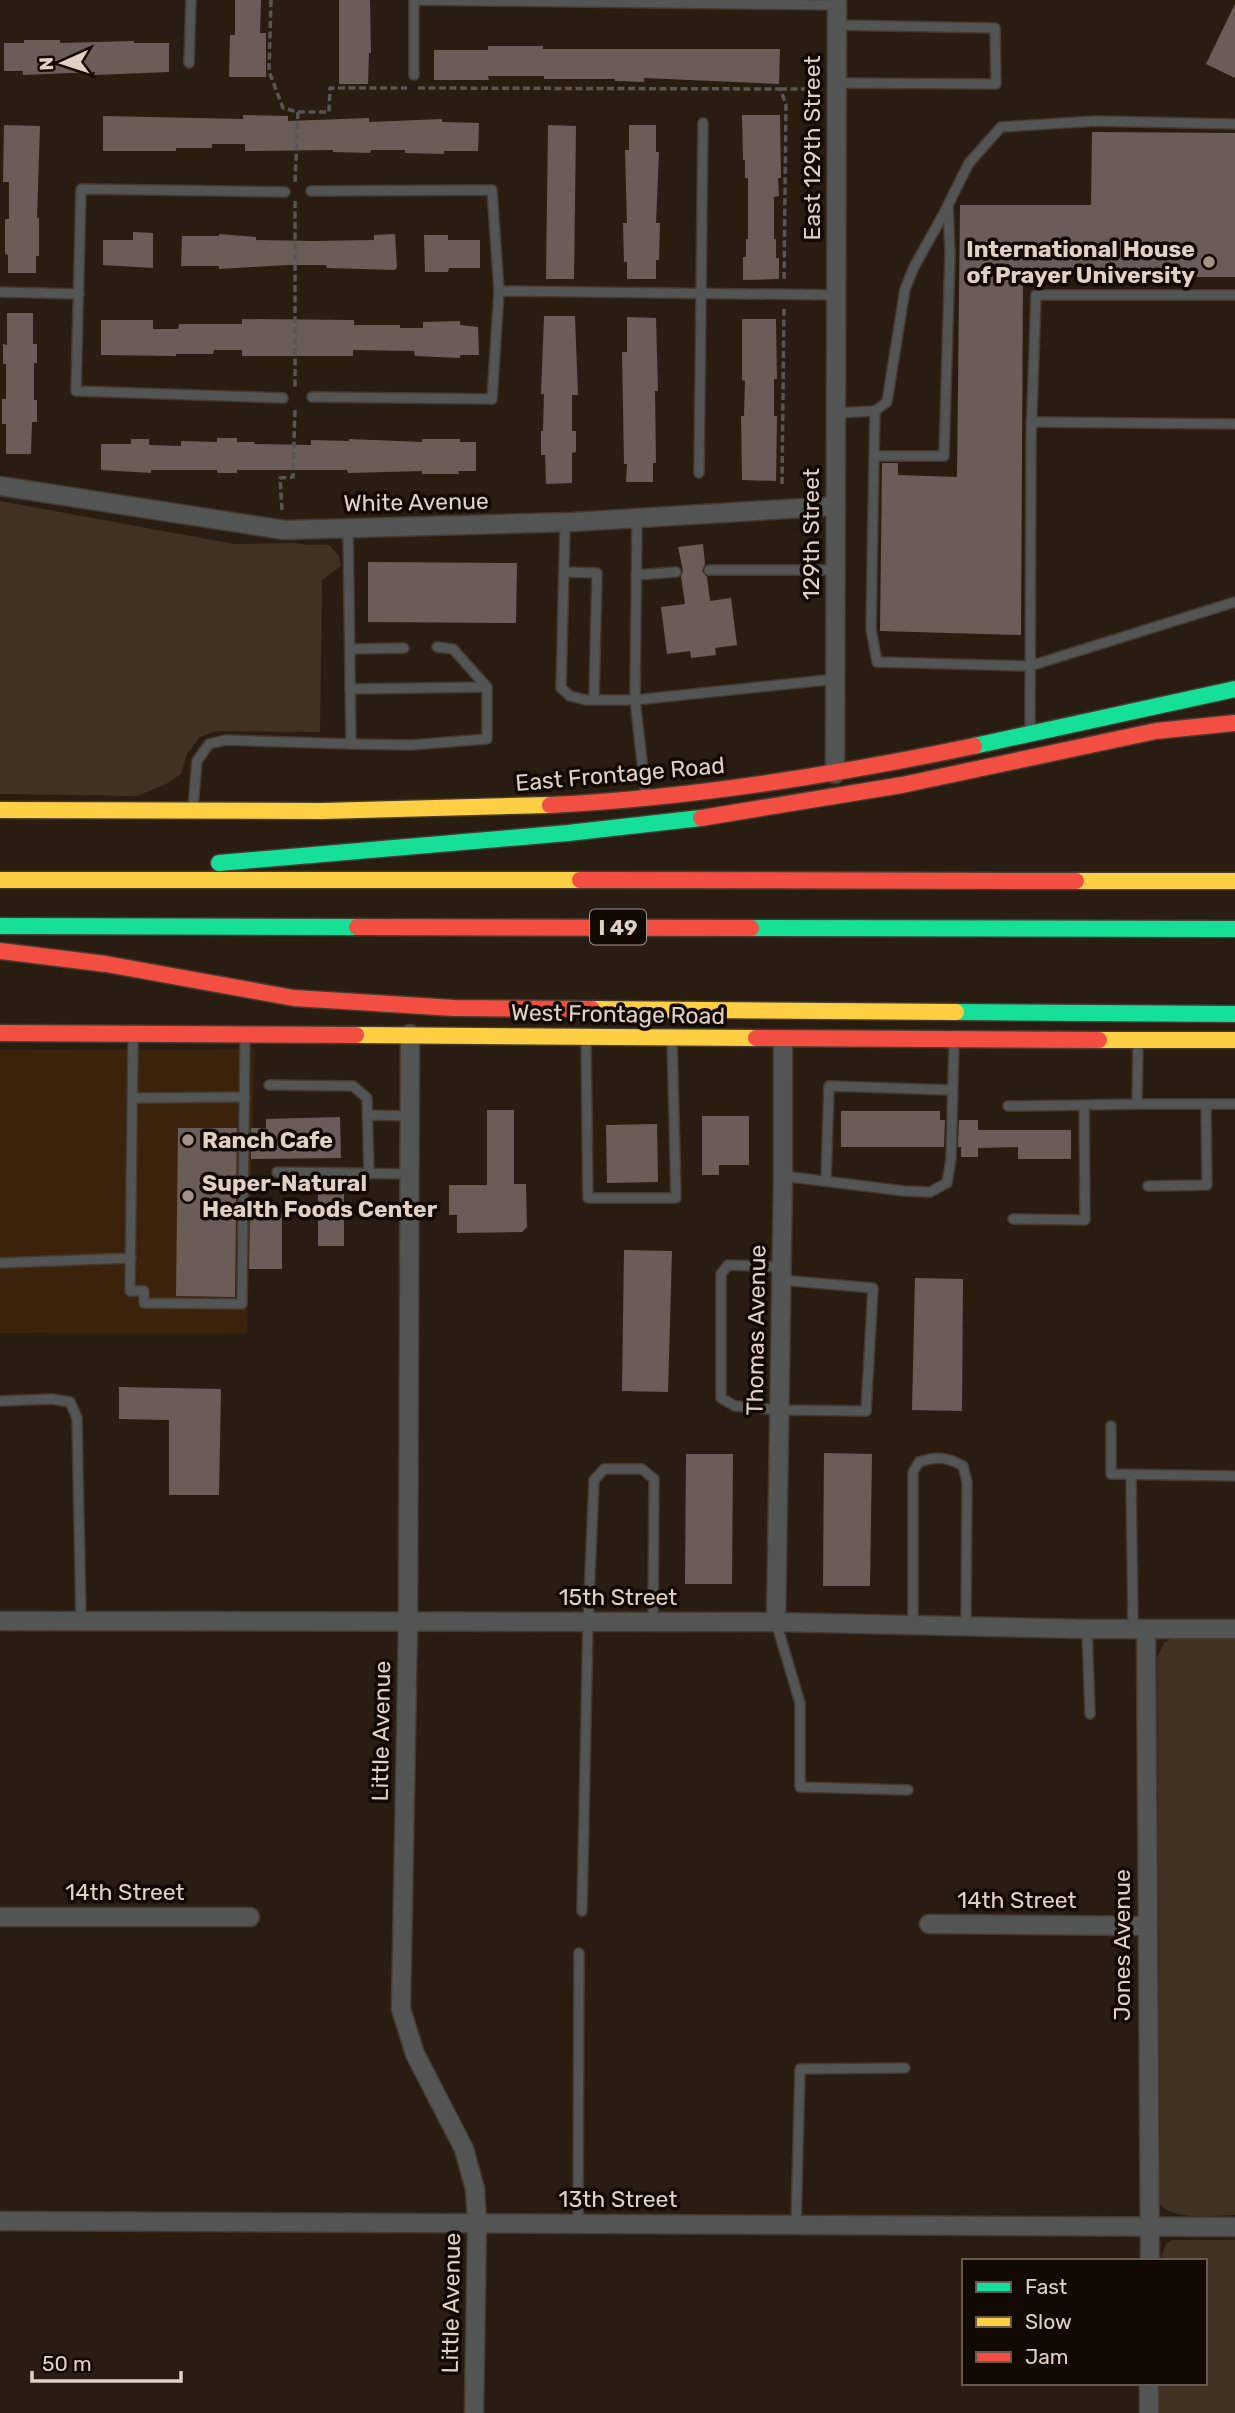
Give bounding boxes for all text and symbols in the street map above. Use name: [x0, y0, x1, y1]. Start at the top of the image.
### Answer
north arrow: [28, 28, 98, 98]
street label: East 129th Street: [798, 55, 826, 241]
text: N: [35, 56, 58, 71]
place label: International House of Prayer University: [966, 235, 1195, 289]
marker: International House of Prayer University: [1201, 254, 1217, 270]
street label: 129th Street: [797, 468, 825, 600]
street label: White Avenue: [343, 487, 489, 517]
street label: East Frontage Road: [514, 751, 726, 797]
road number: I 49: [590, 909, 646, 944]
street label: West Frontage Road: [511, 998, 725, 1030]
place label: Ranch Cafe: [202, 1126, 333, 1154]
marker: Ranch Cafe: [180, 1132, 196, 1148]
place label: Super-Natural Health Foods Center: [202, 1169, 438, 1223]
marker: Super-Natural Health Foods Center: [180, 1188, 196, 1204]
street label: Thomas Avenue: [741, 1245, 771, 1415]
street label: 15th Street: [559, 1583, 677, 1611]
street label: Little Avenue: [366, 1660, 396, 1802]
street label: Jones Avenue: [1108, 1869, 1136, 2021]
street label: 14th Street: [65, 1878, 185, 1906]
street label: 14th Street: [957, 1886, 1077, 1914]
street label: 13th Street: [559, 2185, 677, 2213]
street label: Little Avenue: [436, 2232, 466, 2374]
legend: [962, 2259, 1207, 2385]
text: Fast: [1025, 2274, 1067, 2299]
text: Slow: [1025, 2309, 1072, 2334]
scale bar: [32, 2340, 180, 2384]
text: Jam: [1025, 2344, 1069, 2369]
text: 50 m: [42, 2351, 92, 2376]

